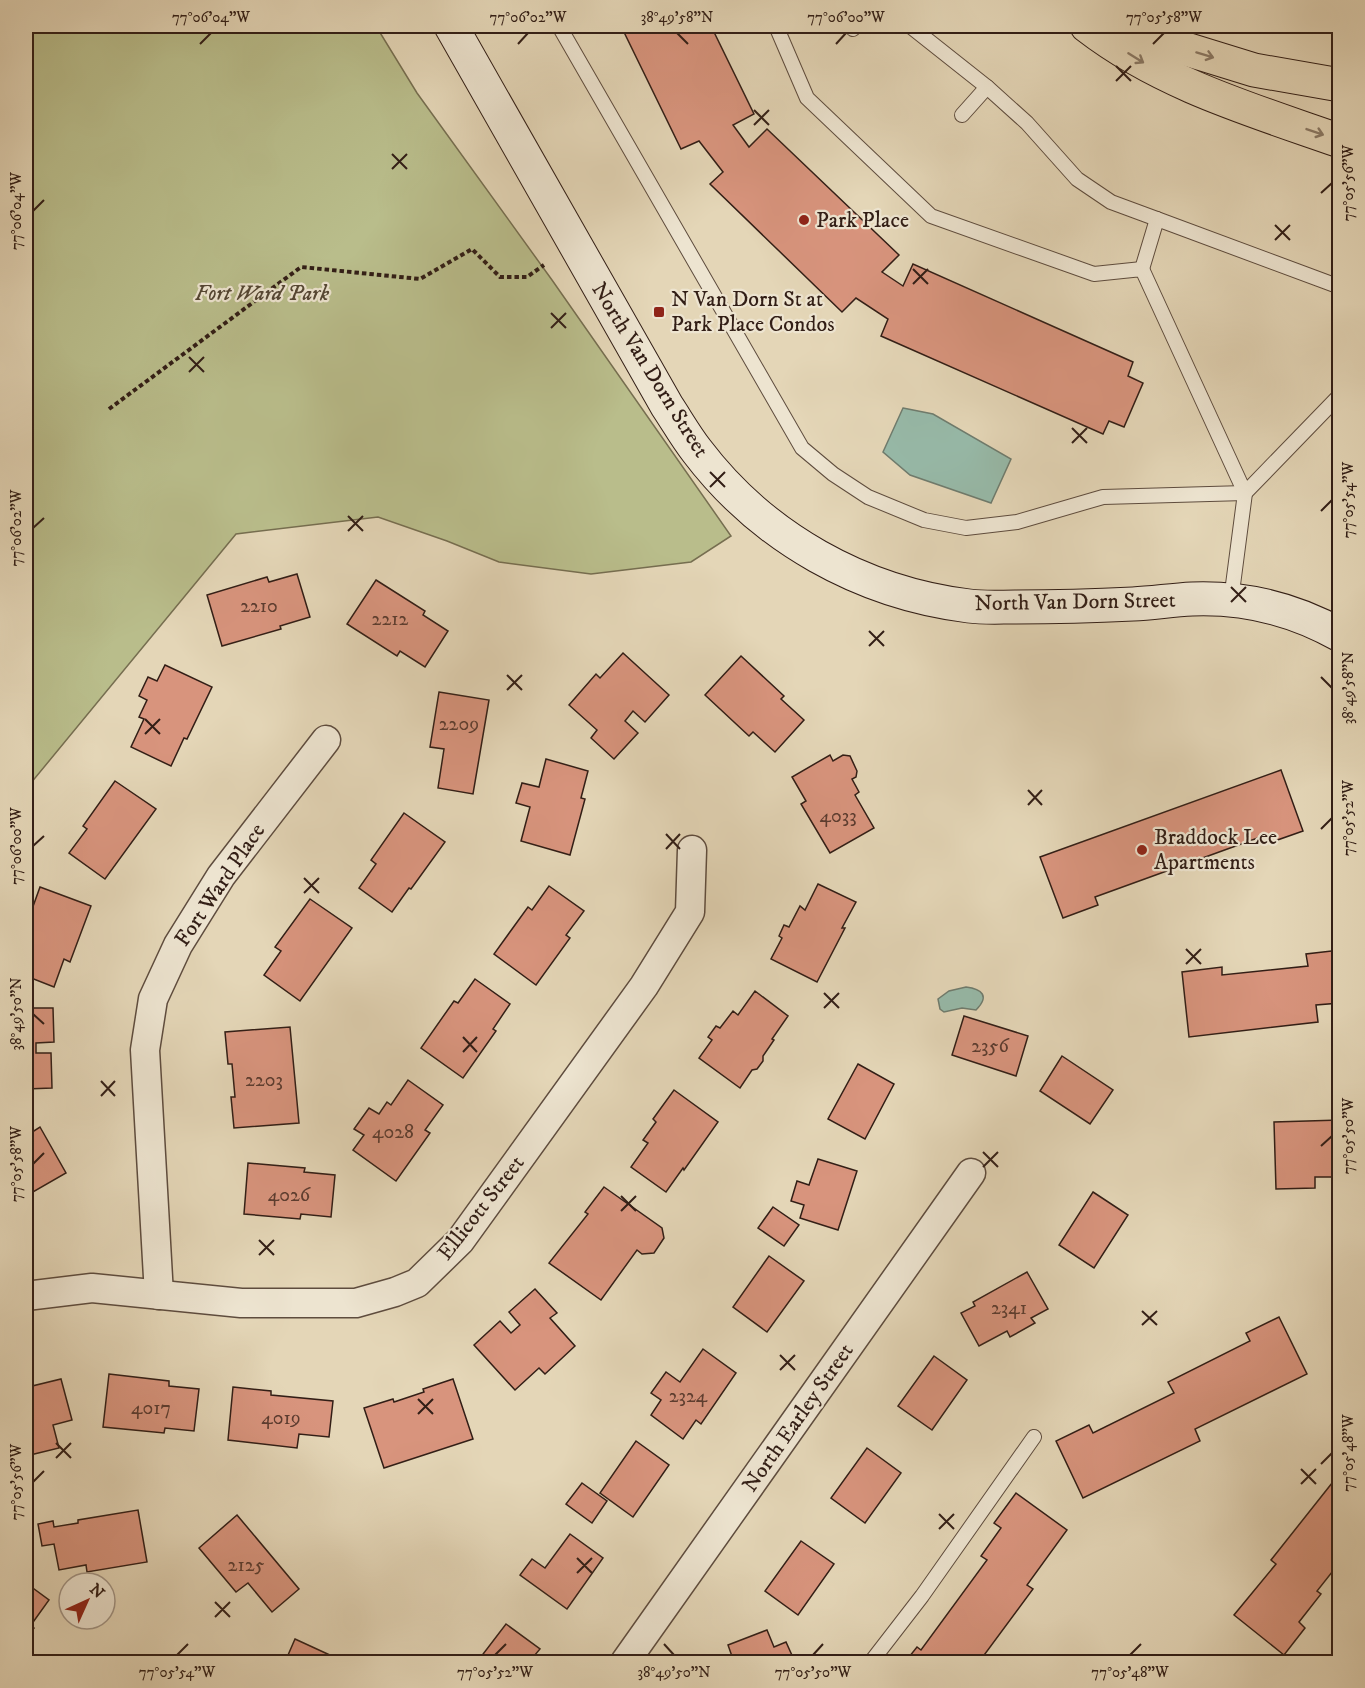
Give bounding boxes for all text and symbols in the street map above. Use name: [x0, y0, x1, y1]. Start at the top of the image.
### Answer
text: 77°06'04"W: [172, 8, 250, 27]
text: 77°06'02"W: [490, 8, 567, 27]
text: 38°49'58"N: [641, 8, 713, 27]
text: 77°06'00"W: [807, 8, 885, 27]
text: 77°05'58"W: [1126, 8, 1202, 27]
one-way arrow: [1195, 50, 1214, 61]
one-way arrow: [1127, 52, 1144, 64]
one-way arrow: [1305, 128, 1324, 139]
text: 77°05'56"W: [1339, 145, 1358, 221]
text: 77°06'04"W: [7, 172, 26, 250]
place label: Park Place: [816, 207, 909, 234]
marker: Park Place: [797, 213, 811, 227]
street label: North Van Dorn Street: [585, 277, 715, 463]
park label: Fort Ward Park: [195, 280, 330, 307]
place label: N Van Dorn St at Park Place Condos: [671, 286, 835, 338]
marker: N Van Dorn St at Park Place Condos: [652, 305, 666, 319]
text: 77°05'54"W: [1339, 462, 1358, 538]
text: 77°06'02"W: [7, 489, 26, 566]
street label: North Van Dorn Street: [974, 587, 1176, 617]
house number: 2210: [240, 594, 278, 619]
house number: 2212: [372, 607, 409, 632]
text: 38°49'58"N: [1339, 652, 1358, 724]
house number: 2209: [439, 712, 479, 737]
text: 77°05'52"W: [1339, 780, 1358, 856]
house number: 4033: [819, 804, 857, 829]
text: 77°06'00"W: [7, 807, 26, 885]
street label: Fort Ward Place: [169, 818, 271, 952]
place label: Braddock Lee Apartments: [1154, 824, 1277, 876]
marker: Braddock Lee Apartments: [1135, 843, 1149, 857]
text: 38°49'50"N: [7, 977, 26, 1051]
house number: 2356: [971, 1034, 1009, 1059]
house number: 2203: [245, 1068, 283, 1093]
text: 77°05'50"W: [1339, 1097, 1358, 1174]
house number: 4028: [372, 1120, 414, 1145]
text: 77°05'58"W: [7, 1126, 26, 1202]
street label: Ellicott Street: [432, 1150, 530, 1266]
house number: 4026: [268, 1183, 311, 1208]
house number: 2341: [991, 1296, 1027, 1321]
street label: North Earley Street: [737, 1338, 859, 1498]
house number: 2324: [669, 1384, 708, 1409]
house number: 4017: [131, 1396, 171, 1421]
house number: 4019: [261, 1406, 301, 1431]
text: 77°05'48"W: [1339, 1414, 1358, 1492]
text: 77°05'56"W: [7, 1444, 26, 1520]
house number: 2125: [228, 1553, 264, 1578]
north arrow: [57, 1571, 117, 1631]
text: N: [85, 1579, 109, 1603]
text: 77°05'54"W: [139, 1663, 215, 1682]
text: 77°05'52"W: [457, 1663, 533, 1682]
text: 38°49'50"N: [637, 1663, 711, 1682]
text: 77°05'50"W: [775, 1663, 852, 1682]
text: 77°05'48"W: [1091, 1663, 1169, 1682]

